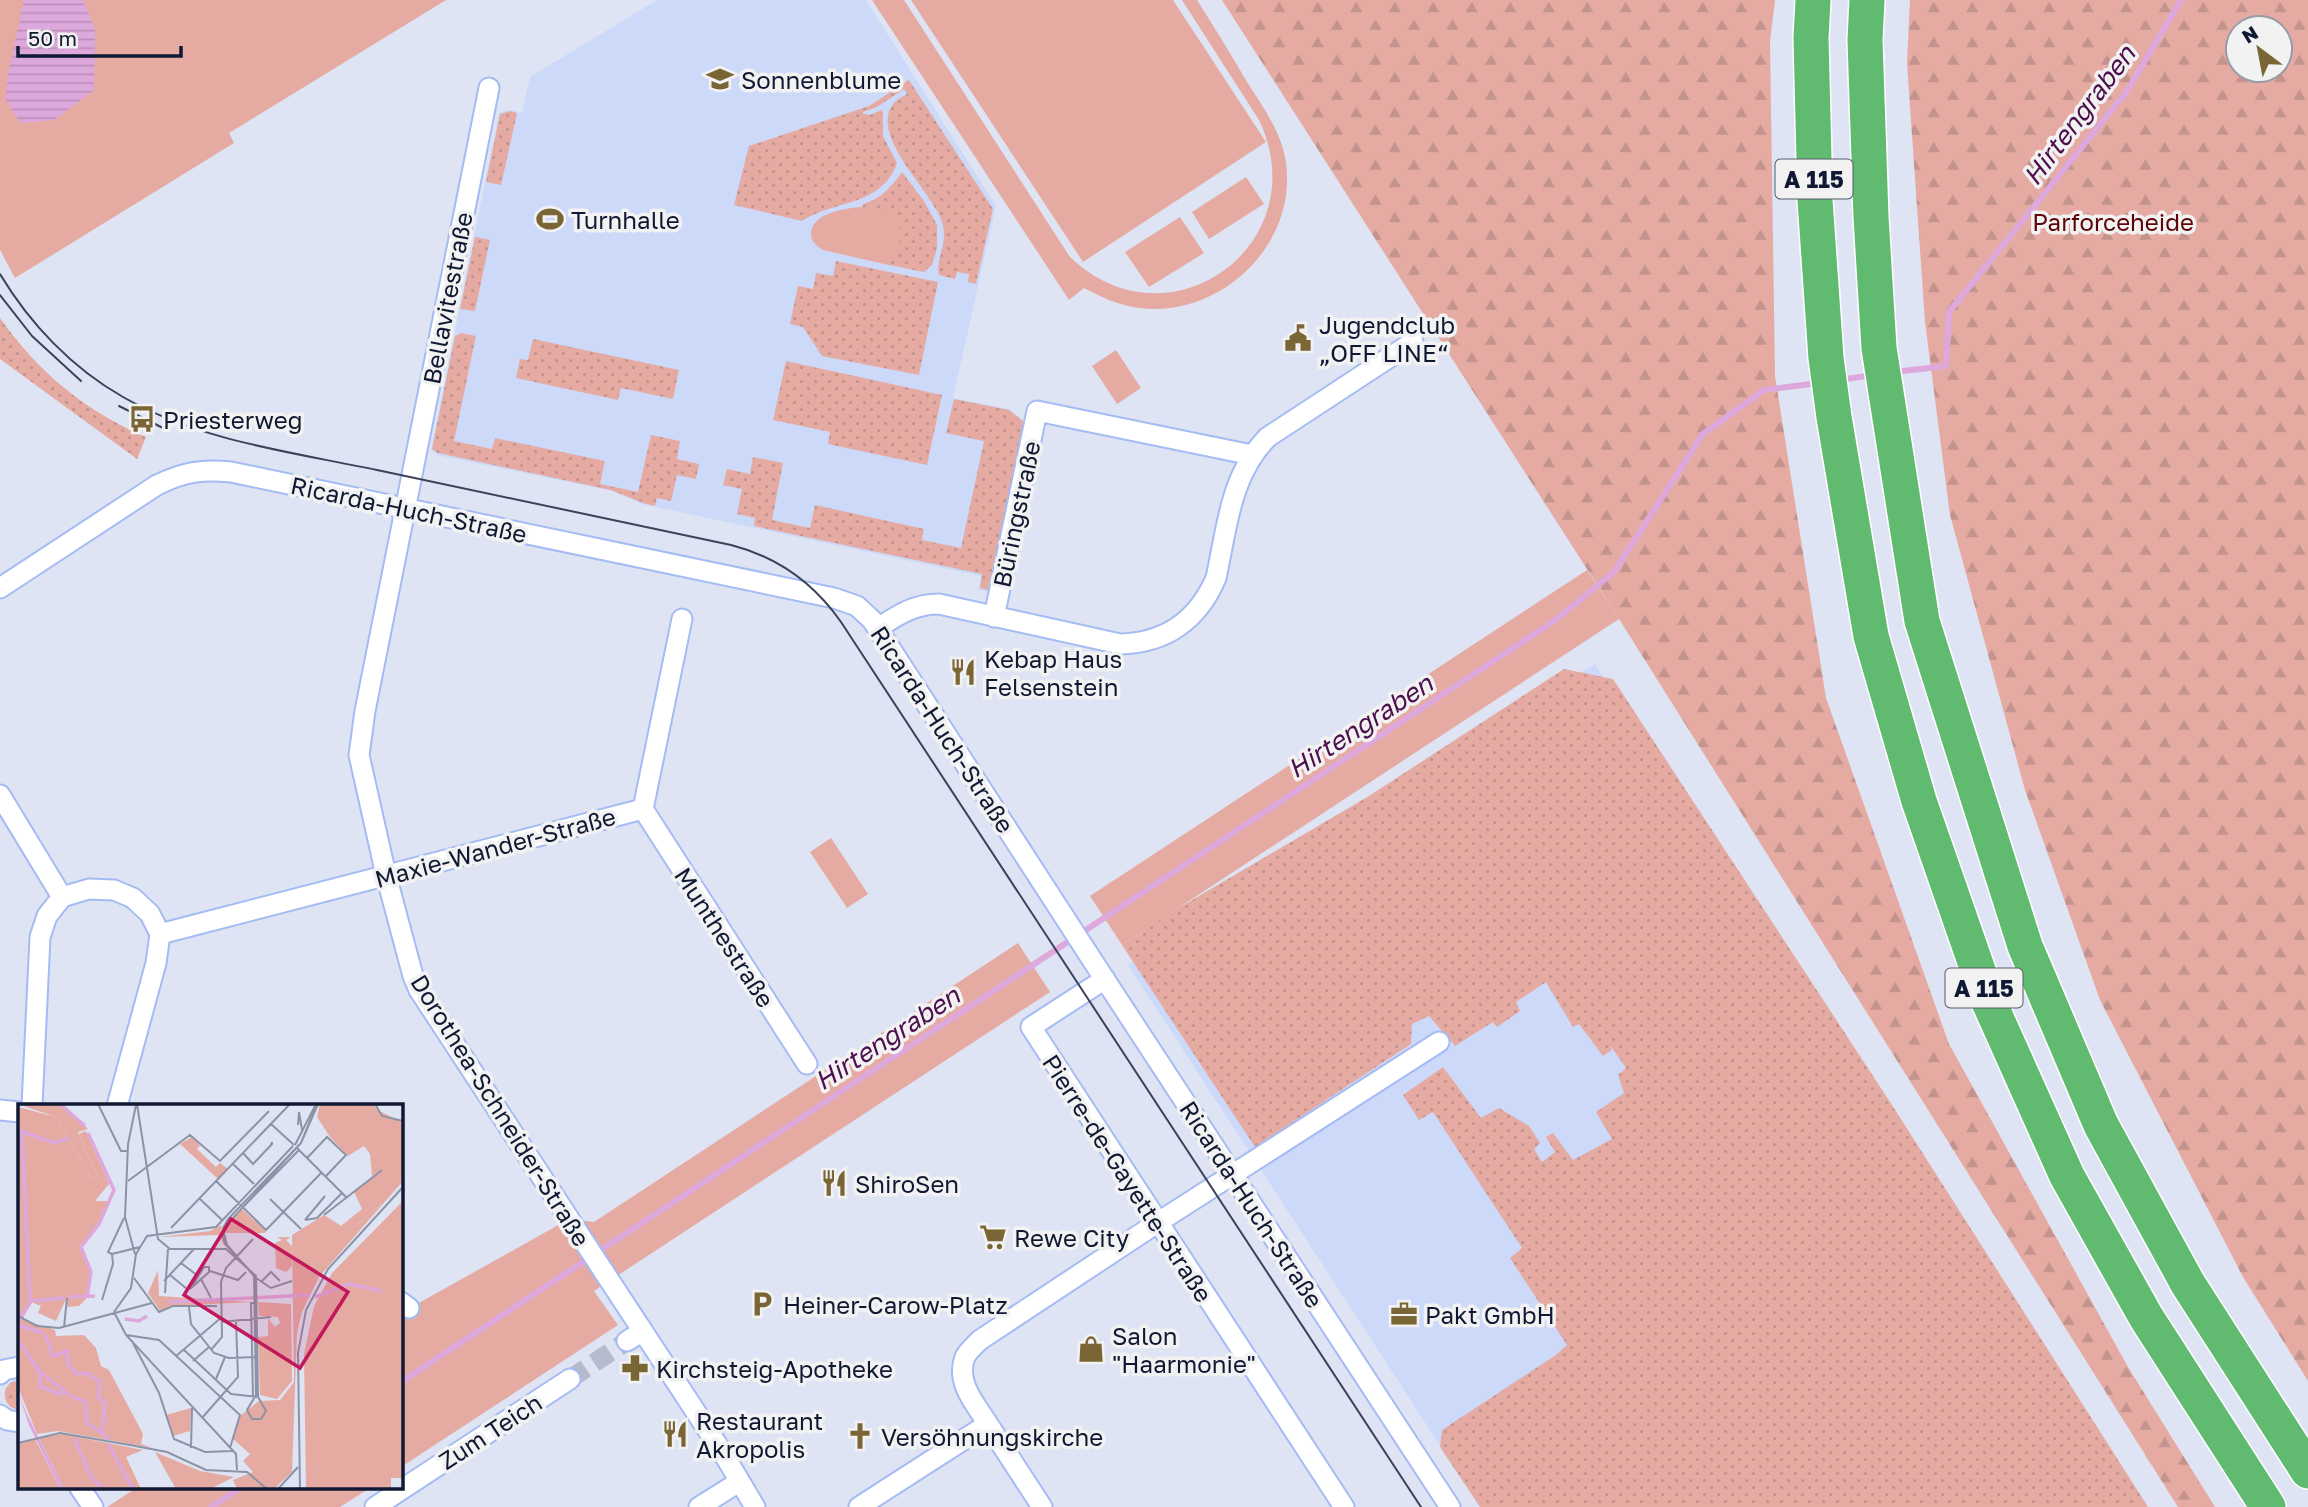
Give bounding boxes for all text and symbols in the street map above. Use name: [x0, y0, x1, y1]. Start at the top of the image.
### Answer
scale bar: [18, 14, 180, 58]
north arrow: [2224, 14, 2294, 84]
text: N: [2238, 21, 2262, 48]
text: 50 m: [28, 25, 77, 51]
water label: Hirtengraben: [2017, 38, 2142, 191]
school or university icon: Sonnenblume: [705, 64, 735, 94]
place label: Sonnenblume: [741, 65, 901, 94]
road number: A 115: [1776, 160, 1853, 198]
sports icon: Turnhalle: [535, 204, 565, 234]
place label: Turnhalle: [571, 205, 680, 234]
park label: Parforceheide: [2032, 207, 2194, 236]
street label: Bellavitestraße: [416, 210, 478, 386]
place label: Jugendclub „OFF LINE“: [1319, 310, 1455, 367]
public building icon: Jugendclub „OFF LINE“: [1283, 323, 1313, 353]
bus stop icon: Priesterweg: [127, 404, 157, 434]
place label: Priesterweg: [163, 405, 302, 434]
street label: Büringstraße: [986, 438, 1046, 590]
street label: Ricarda-Huch-Straße: [288, 470, 530, 548]
street label: Ricarda-Huch-Straße: [865, 620, 1021, 838]
place label: Kebap Haus Felsenstein: [984, 644, 1122, 701]
restaurant icon: Kebap Haus Felsenstein: [948, 657, 978, 687]
water label: Hirtengraben: [1282, 667, 1439, 784]
street label: Maxie-Wander-Straße: [371, 801, 619, 893]
street label: Munthestraße: [669, 862, 781, 1012]
road number: A 115: [1946, 968, 2022, 1007]
street label: Dorothea-Schneider-Straße: [405, 969, 597, 1251]
water label: Hirtengraben: [809, 979, 966, 1096]
street label: Pierre-de-Gayette-Straße: [1037, 1049, 1219, 1307]
street label: Ricarda-Huch-Straße: [1174, 1095, 1330, 1313]
inset map: [18, 1104, 402, 1490]
restaurant icon: ShiroSen: [819, 1168, 849, 1198]
place label: ShiroSen: [855, 1169, 959, 1198]
supermarket icon: Rewe City: [978, 1222, 1008, 1252]
place label: Rewe City: [1014, 1223, 1129, 1252]
parking icon: Heiner-Carow-Platz: [747, 1289, 777, 1319]
place label: Heiner-Carow-Platz: [783, 1290, 1008, 1319]
office icon: Pakt GmbH: [1389, 1299, 1419, 1329]
place label: Pakt GmbH: [1425, 1300, 1555, 1329]
place label: Salon "Haarmonie": [1112, 1321, 1256, 1378]
shop icon: Salon "Haarmonie": [1076, 1334, 1106, 1364]
pharmacy icon: Kirchsteig-Apotheke: [620, 1353, 650, 1383]
place label: Kirchsteig-Apotheke: [656, 1354, 893, 1383]
street label: Zum Teich: [433, 1387, 547, 1475]
place label: Restaurant Akropolis: [696, 1406, 823, 1463]
restaurant icon: Restaurant Akropolis: [660, 1419, 690, 1449]
church icon: Versöhnungskirche: [845, 1421, 875, 1451]
place label: Versöhnungskirche: [881, 1422, 1103, 1451]

